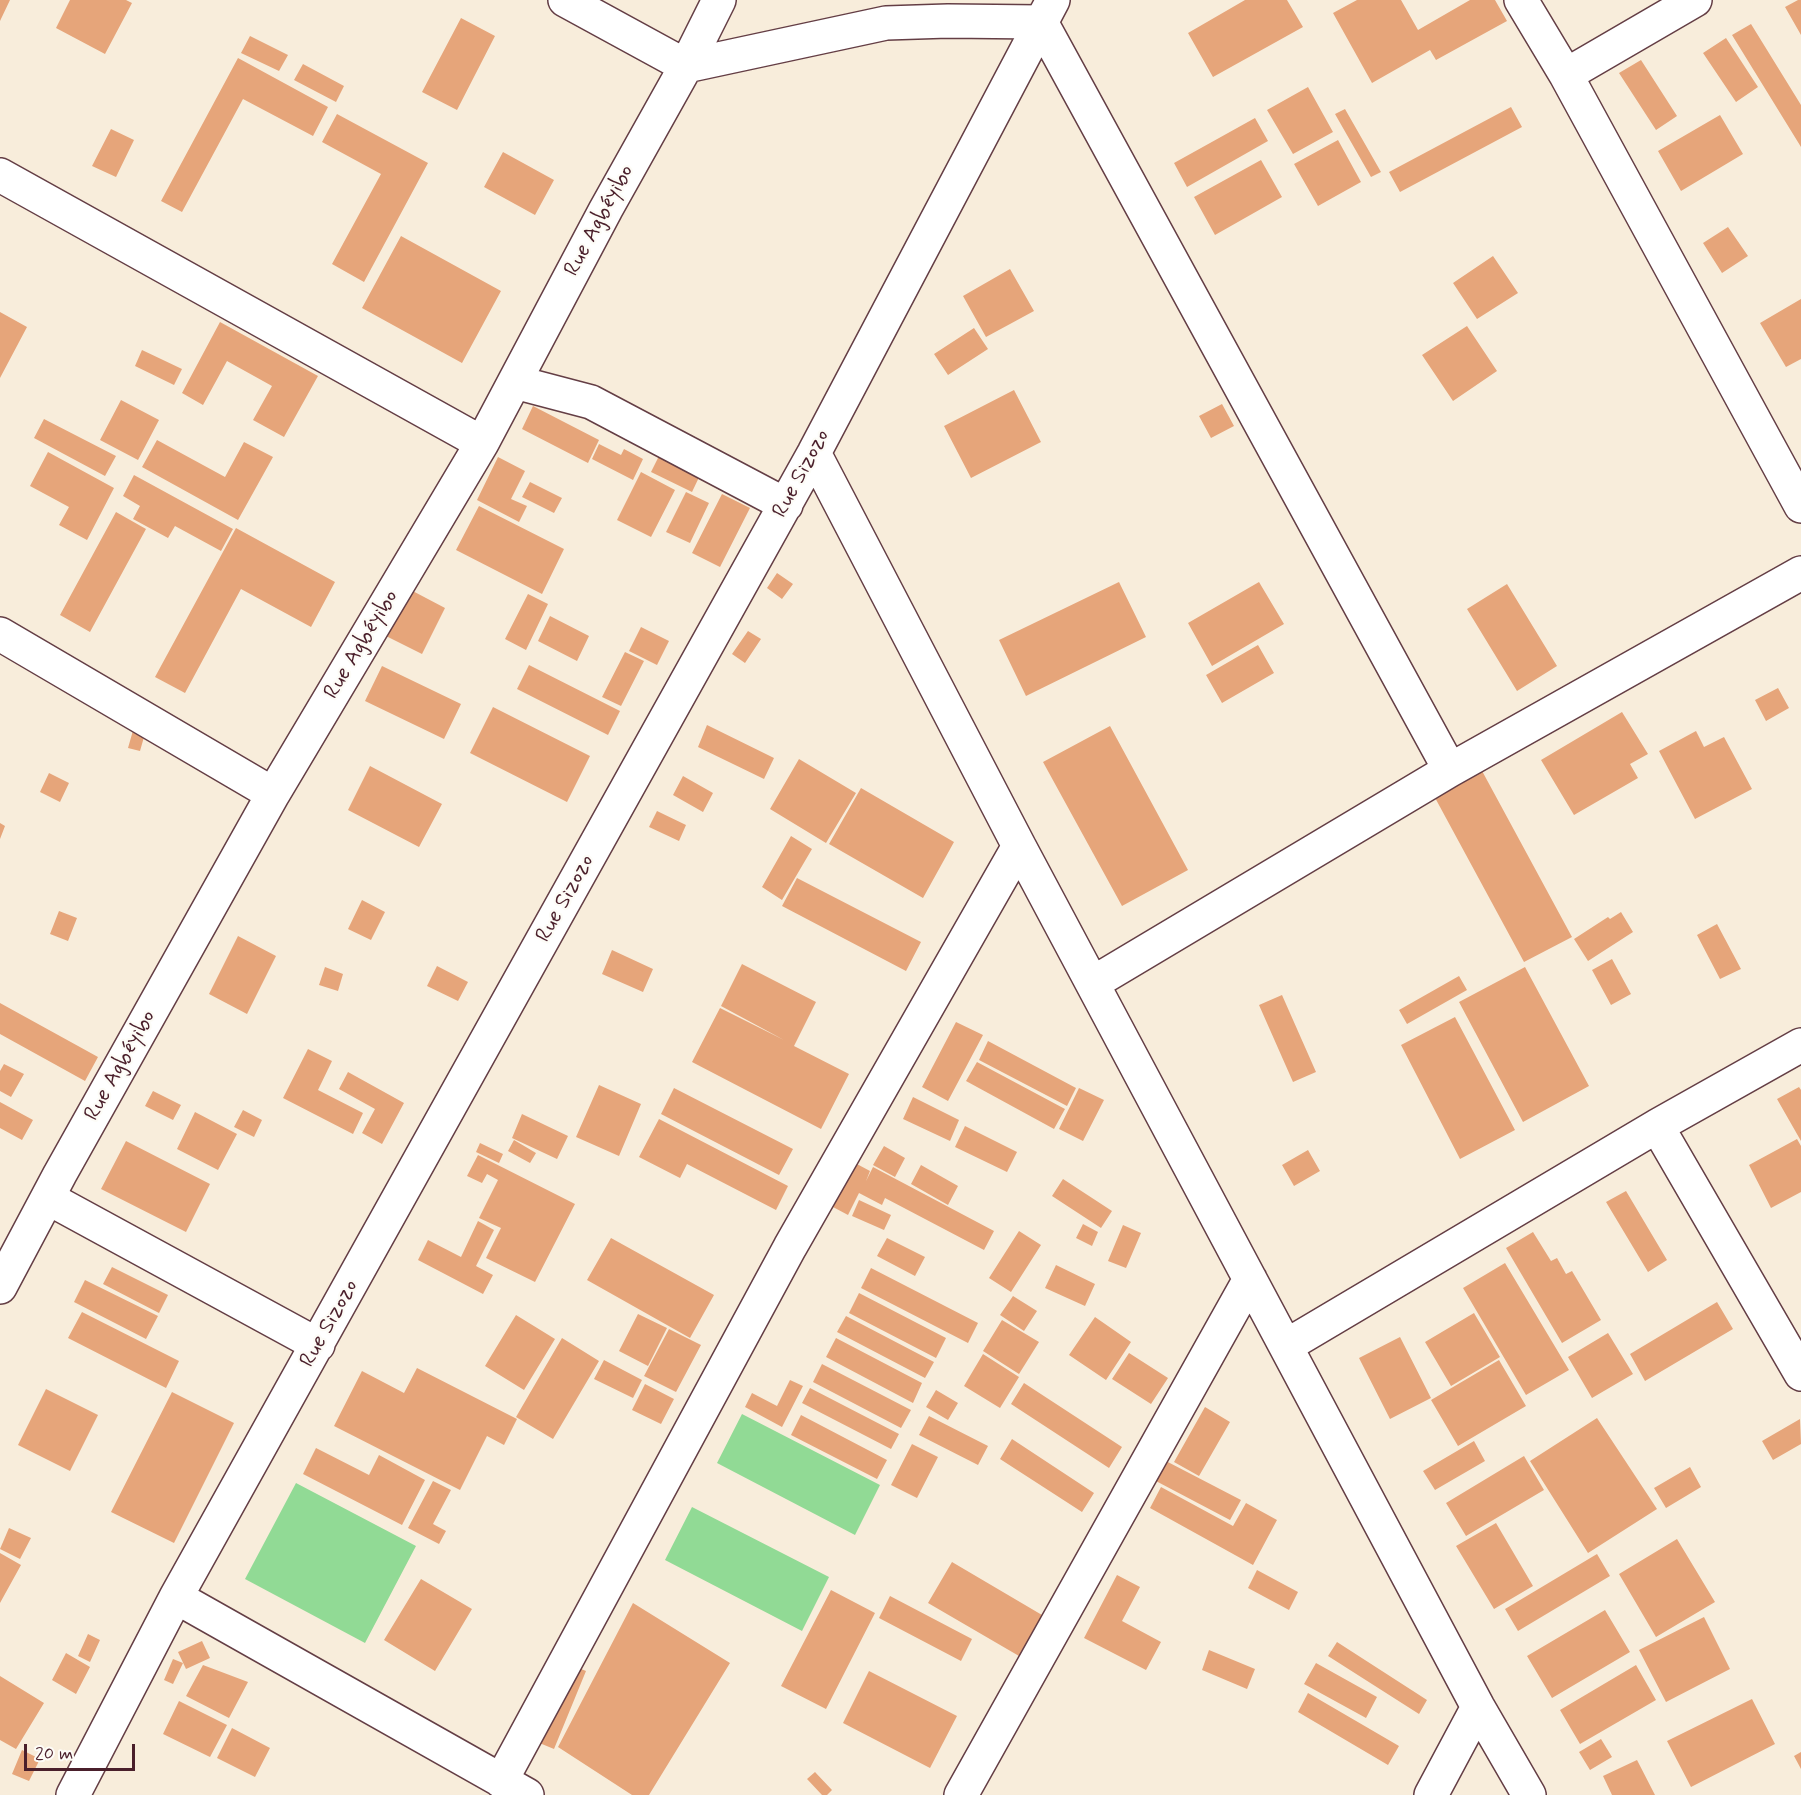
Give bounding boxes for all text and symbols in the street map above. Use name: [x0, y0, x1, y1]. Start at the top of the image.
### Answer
street label: Rue Agbéyibo: [560, 161, 640, 281]
street label: Rue Sizozo: [768, 425, 836, 523]
street label: Rue Agbéyibo: [319, 586, 405, 704]
street label: Rue Sizozo: [531, 850, 601, 948]
street label: Rue Agbéyibo: [80, 1006, 162, 1126]
street label: Rue Sizozo: [295, 1275, 365, 1373]
scale bar: [27, 1732, 138, 1770]
text: 20 m: [35, 1742, 73, 1766]

